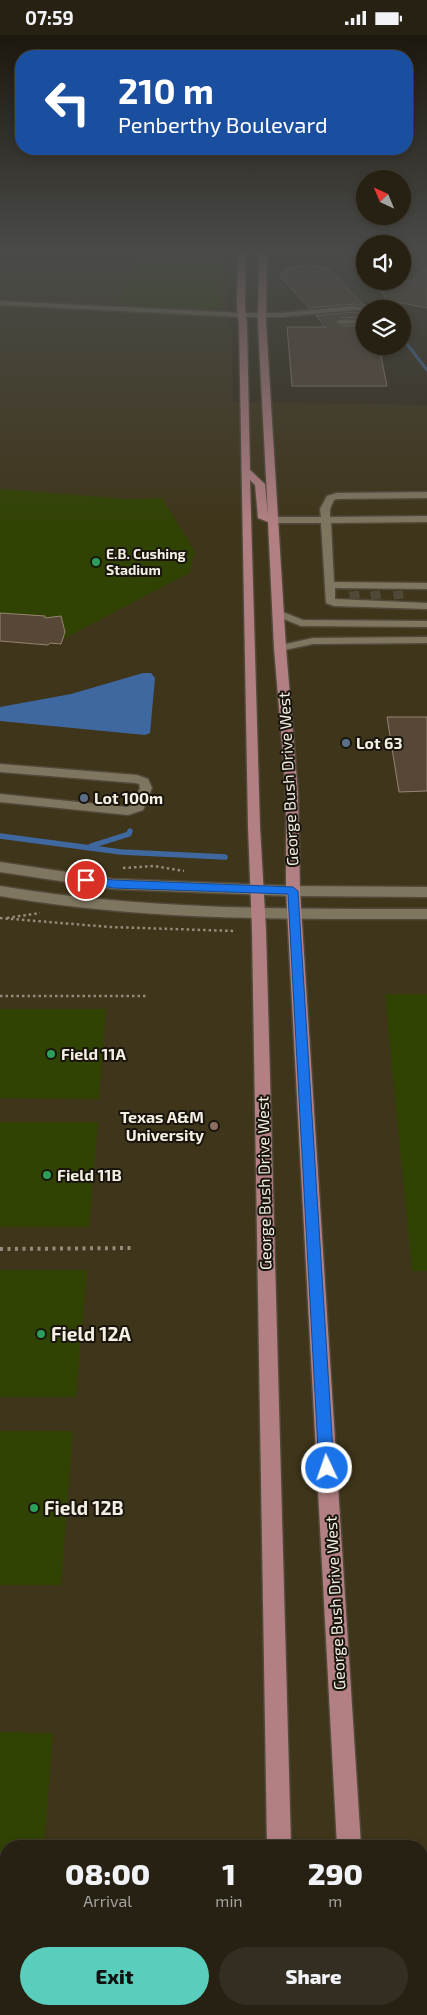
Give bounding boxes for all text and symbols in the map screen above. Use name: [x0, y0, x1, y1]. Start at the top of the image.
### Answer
text: 07:59: [25, 6, 74, 29]
text: 210 m: [118, 69, 214, 111]
icon: left: [35, 70, 100, 135]
text: Penberthy Boulevard: [118, 111, 328, 137]
north arrow: [356, 170, 411, 225]
map controls: [356, 170, 411, 355]
button: sound: [356, 235, 411, 290]
button: layers: [356, 300, 411, 355]
place label: E.B. Cushing Stadium: [106, 545, 186, 578]
marker: E.B. Cushing Stadium: [90, 556, 102, 568]
street label: George Bush Drive West: [273, 692, 302, 866]
place label: Lot 63: [356, 733, 403, 752]
marker: Lot 63: [340, 737, 352, 749]
place label: Lot 100m: [94, 788, 163, 807]
marker: Lot 100m: [78, 792, 90, 804]
pin: [65, 859, 107, 901]
icon: arrive: [72, 866, 100, 894]
place label: Field 11A: [61, 1044, 126, 1063]
marker: Field 11A: [45, 1048, 57, 1060]
street label: George Bush Drive West: [252, 1096, 275, 1270]
place label: Texas A&M University: [120, 1107, 204, 1145]
marker: Texas A&M University: [208, 1120, 220, 1132]
place label: Field 11B: [57, 1165, 122, 1184]
marker: Field 11B: [41, 1169, 53, 1181]
place label: Field 12A: [51, 1322, 131, 1345]
marker: Field 12A: [35, 1328, 47, 1340]
position arrow: [300, 1441, 352, 1493]
place label: Field 12B: [44, 1496, 124, 1519]
marker: Field 12B: [28, 1502, 40, 1514]
street label: George Bush Drive West: [320, 1516, 349, 1690]
text: 08:00: [65, 1855, 150, 1891]
text: 1: [222, 1855, 236, 1891]
text: 290: [308, 1855, 363, 1891]
text: Arrival: [83, 1891, 132, 1910]
text: min: [215, 1891, 243, 1910]
text: m: [328, 1891, 342, 1910]
button: Exit: [20, 1947, 209, 2005]
button: Share: [219, 1947, 408, 2005]

